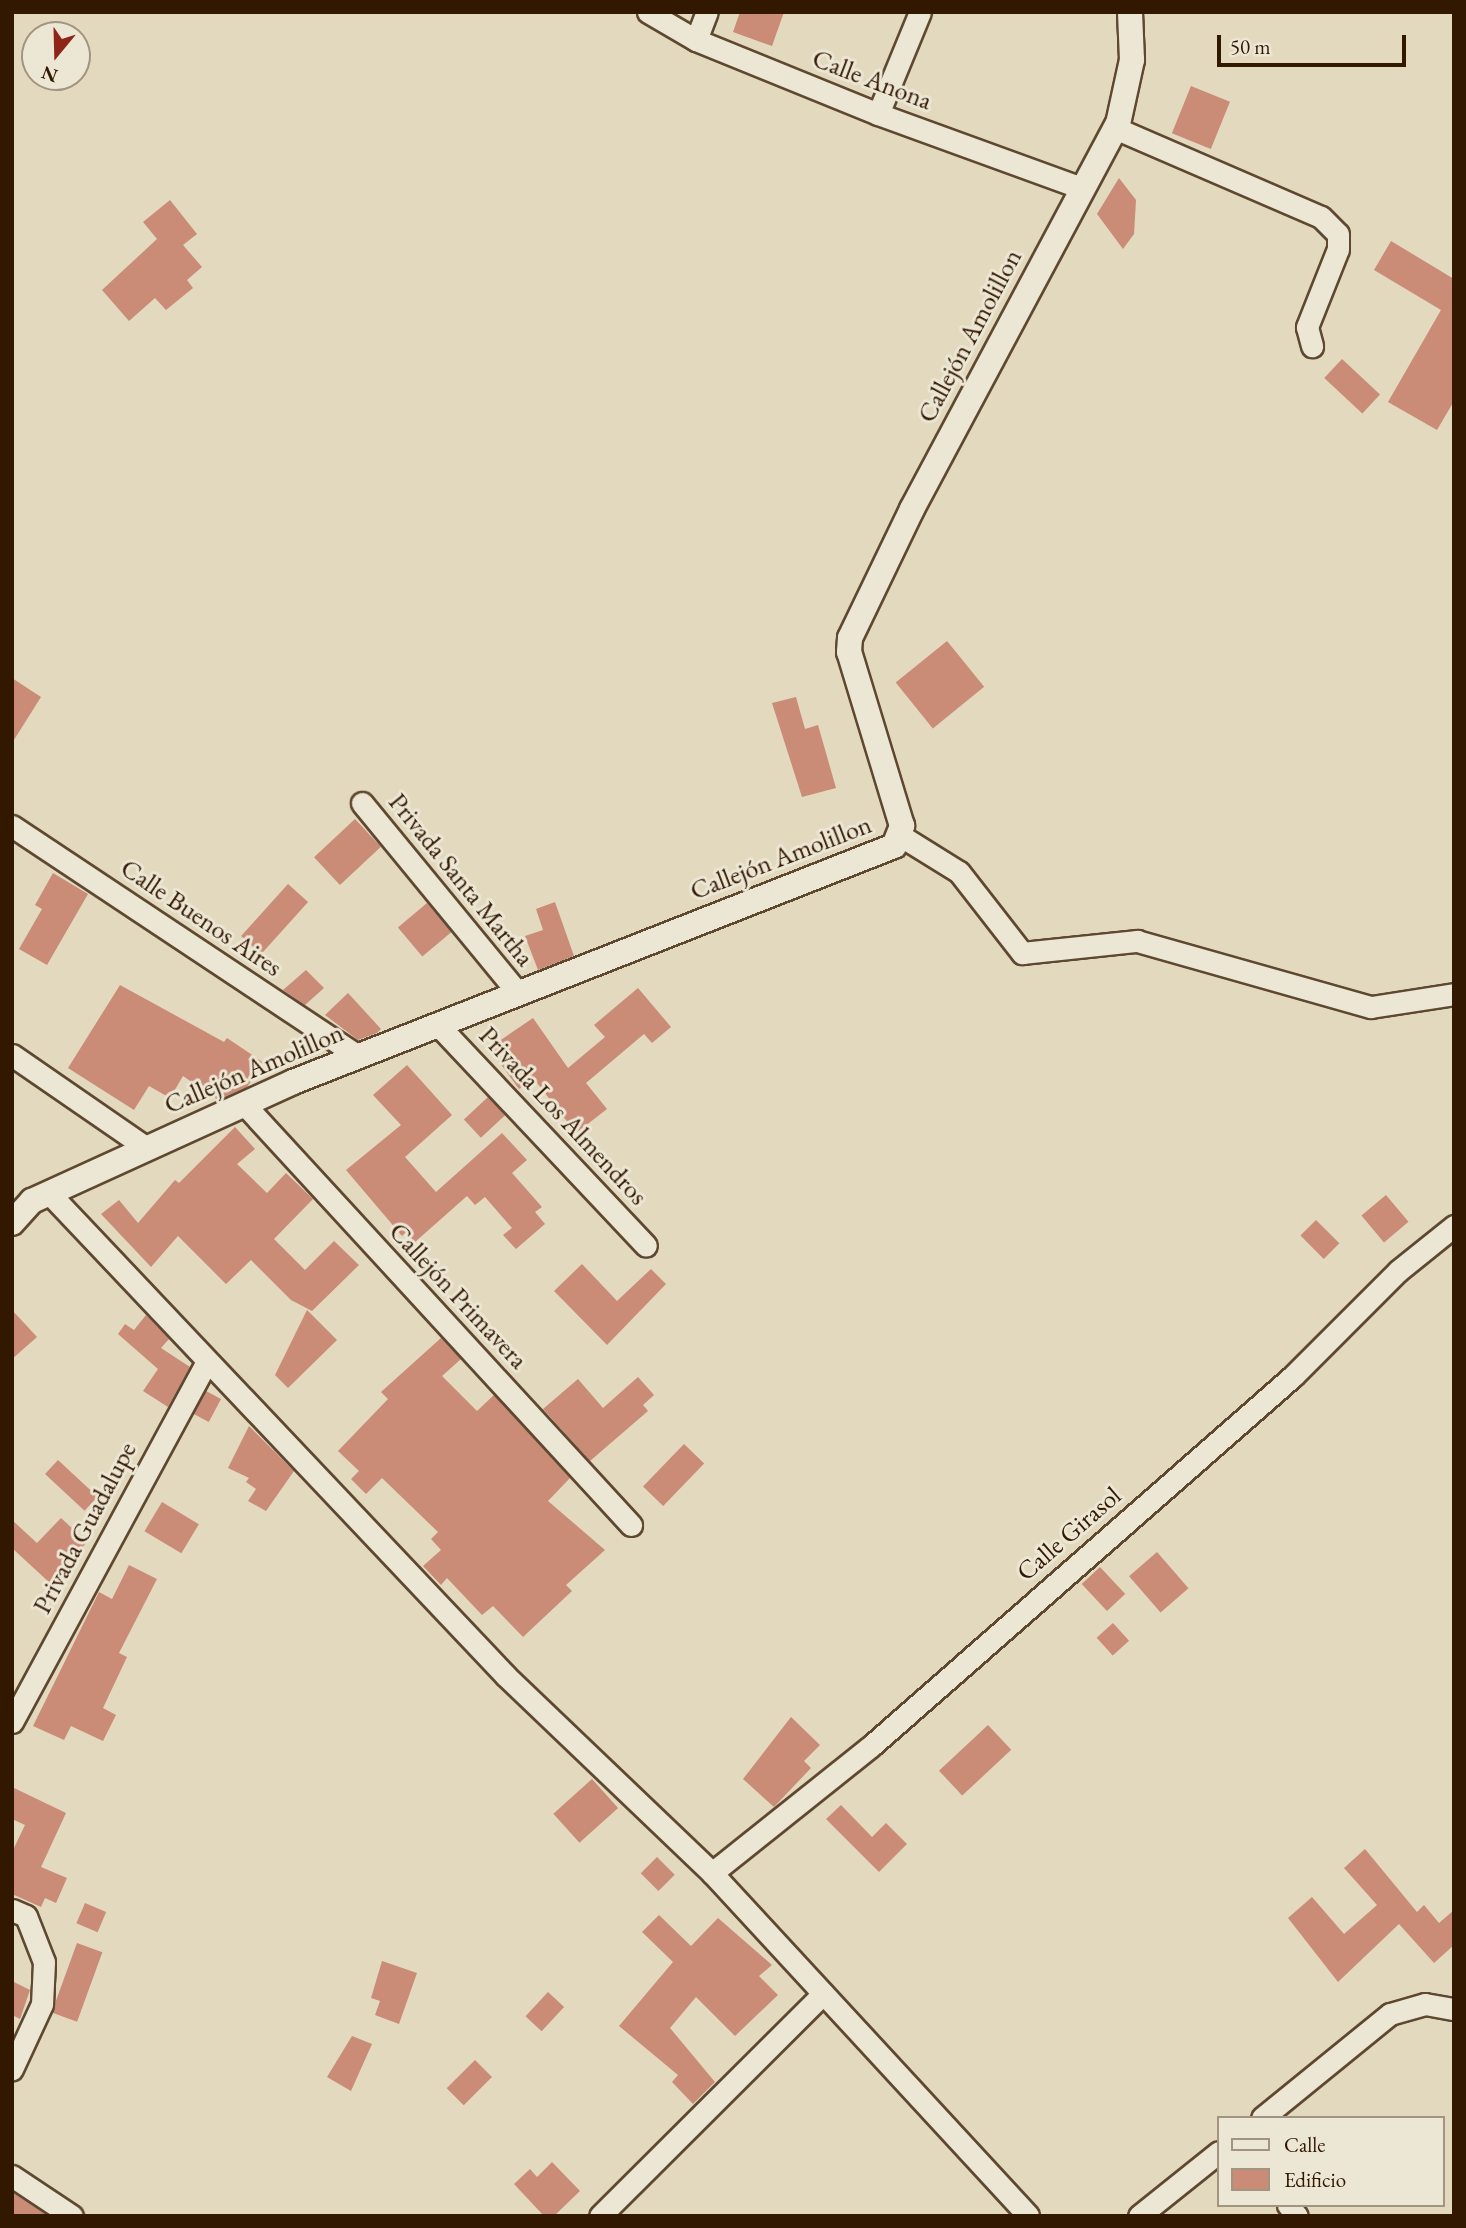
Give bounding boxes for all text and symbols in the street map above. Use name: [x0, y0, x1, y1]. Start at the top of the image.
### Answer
north arrow: [21, 21, 91, 91]
scale bar: [1221, 21, 1410, 65]
text: 50 m: [1230, 33, 1271, 60]
street label: Calle Anona: [808, 43, 936, 117]
text: N: [38, 60, 61, 89]
street label: Callejón Amolillon: [911, 244, 1029, 428]
street label: Privada Santa Martha: [382, 787, 540, 973]
street label: Callejón Amolillon: [686, 809, 876, 907]
street label: Calle Buenos Aires: [115, 853, 287, 983]
street label: Callejón Amolillon: [160, 1017, 348, 1121]
street label: Privada Los Almendros: [472, 1020, 654, 1212]
street label: Callejón Primavera: [382, 1216, 534, 1376]
street label: Privada Guadalupe: [27, 1437, 143, 1619]
street label: Calle Girasol: [1010, 1480, 1128, 1588]
legend: [1218, 2116, 1445, 2207]
text: Calle: [1284, 2131, 1326, 2158]
text: Edificio: [1284, 2166, 1346, 2193]

